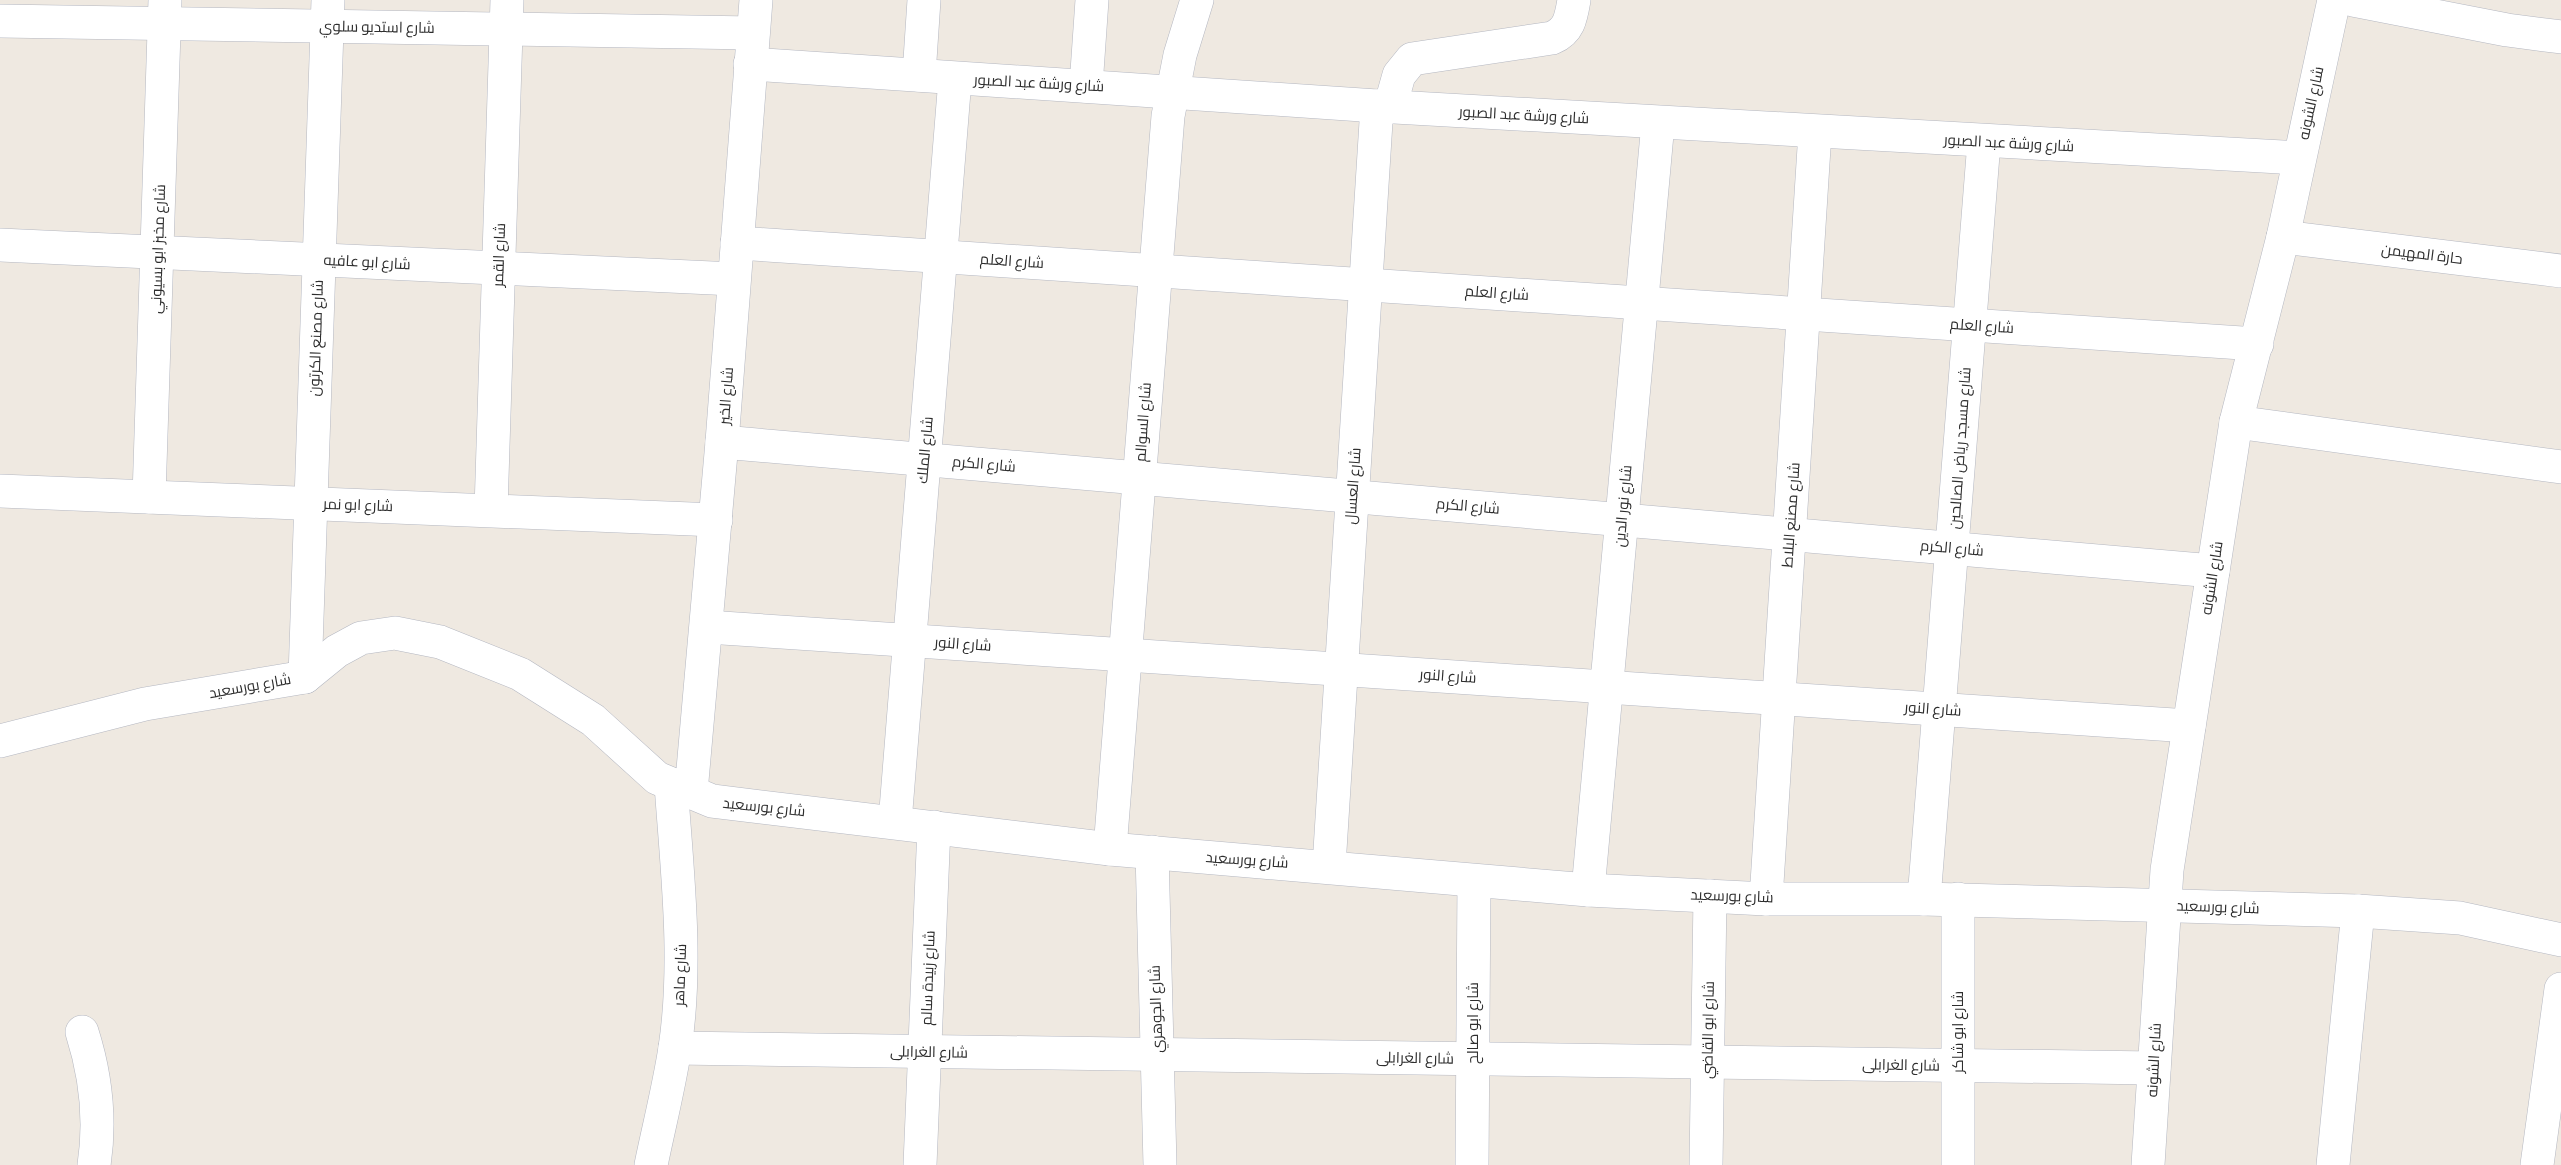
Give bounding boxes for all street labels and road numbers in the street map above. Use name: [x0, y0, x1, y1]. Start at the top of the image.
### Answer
street label: شارع استديو سلوي: [319, 16, 435, 40]
street label: شارع الشونه: [2293, 65, 2330, 142]
street label: شارع ورشة عبد الصبور: [972, 70, 1105, 97]
street label: شارع ورشة عبد الصبور: [1457, 102, 1590, 129]
street label: شارع ورشة عبد الصبور: [1942, 130, 2075, 157]
street label: شارع مخبز ابو بسيوني: [146, 184, 172, 314]
street label: شارع القمر: [488, 222, 511, 289]
street label: حارة المهيمن: [2380, 239, 2464, 269]
street label: شارع العلم: [979, 249, 1045, 274]
street label: شارع ابو عافيه: [323, 250, 411, 275]
street label: شارع مصنع الكرتون: [304, 279, 329, 397]
street label: شارع العلم: [1464, 281, 1530, 306]
street label: شارع العلم: [1949, 314, 2015, 339]
street label: شارع الخير: [714, 366, 739, 427]
street label: شارع مسجد رياض الصالحين: [1944, 366, 1977, 530]
street label: شارع السوالم: [1130, 381, 1157, 463]
street label: شارع الملك: [912, 416, 939, 484]
street label: شارع العسال: [1340, 447, 1367, 525]
street label: شارع الكرم: [951, 451, 1017, 478]
street label: شارع مصنع البلاط: [1777, 462, 1806, 568]
street label: شارع نور الدين: [1609, 464, 1638, 548]
street label: شارع الكرم: [1435, 493, 1501, 520]
street label: شارع ابو نمر: [321, 494, 394, 517]
street label: شارع الكرم: [1919, 535, 1985, 562]
street label: شارع الشونه: [2196, 540, 2229, 616]
street label: شارع النور: [933, 632, 992, 657]
street label: شارع النور: [1418, 664, 1477, 689]
street label: شارع بورسعيد: [207, 669, 293, 704]
street label: شارع النور: [1903, 697, 1962, 722]
street label: شارع بورسعيد: [722, 793, 806, 822]
street label: شارع بورسعيد: [1205, 847, 1289, 874]
street label: شارع بورسعيد: [1690, 885, 1774, 908]
street label: شارع بورسعيد: [2176, 896, 2260, 919]
street label: شارع زبيدة سالم: [916, 930, 941, 1026]
street label: شارع ماهر: [669, 943, 692, 1008]
street label: شارع الجوهري: [1144, 965, 1170, 1053]
street label: شارع ابو القاضي: [1697, 981, 1721, 1079]
street label: شارع ابو صالح: [1463, 982, 1484, 1064]
street label: شارع ابو شاكر: [1948, 991, 1969, 1074]
street label: شارع الشونه: [2142, 1022, 2167, 1098]
street label: شارع الغرابلى: [890, 1041, 968, 1064]
street label: شارع الغرابلى: [1376, 1047, 1454, 1070]
street label: شارع الغرابلى: [1862, 1054, 1940, 1077]

